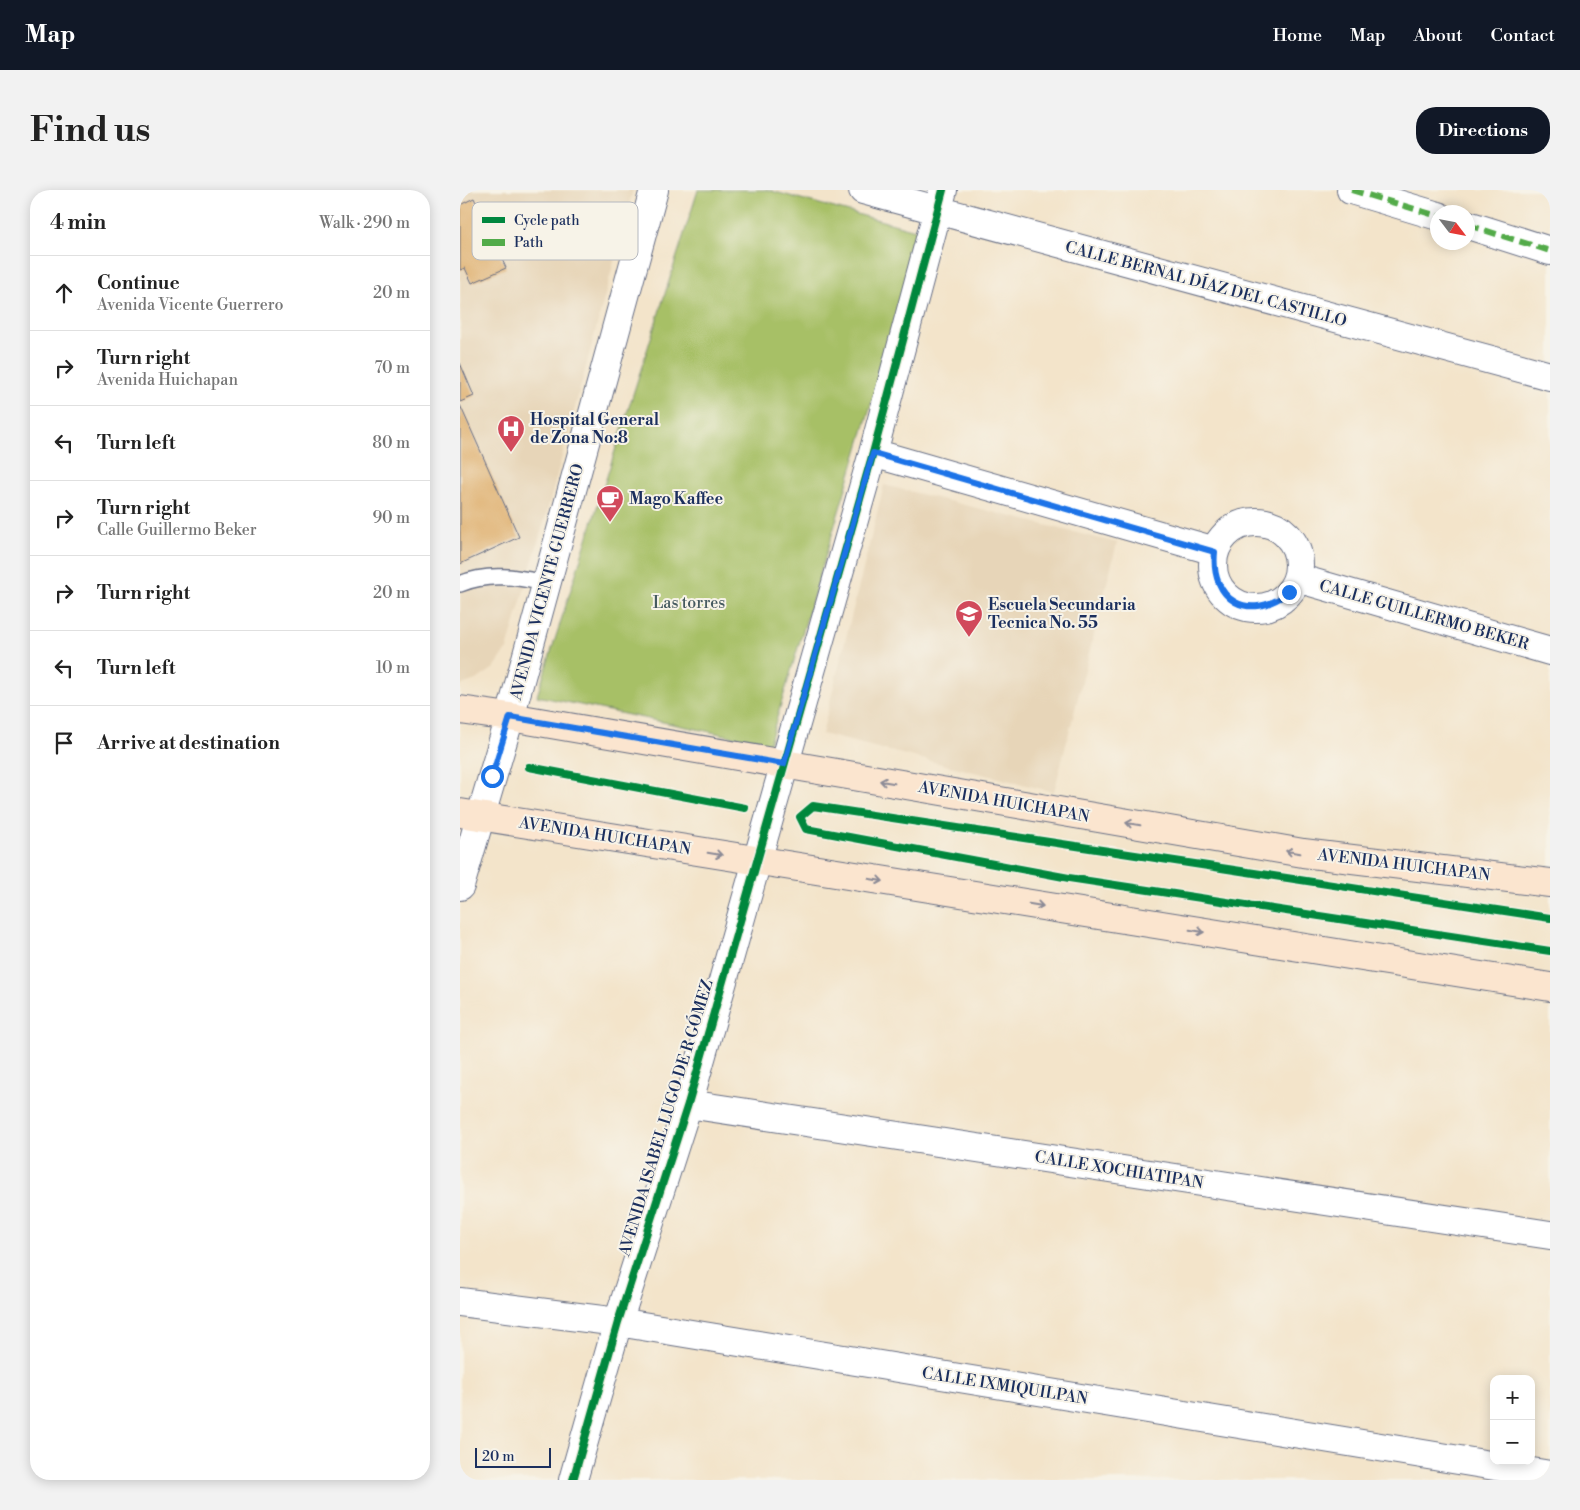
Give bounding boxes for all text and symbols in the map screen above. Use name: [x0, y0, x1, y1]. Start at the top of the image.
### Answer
text: Map: [25, 20, 75, 50]
text: Home: [1273, 24, 1322, 47]
text: Map: [1350, 24, 1386, 47]
text: About: [1414, 24, 1463, 47]
text: Contact: [1491, 24, 1555, 47]
button: Directions: [1416, 107, 1550, 154]
text: Find us: [30, 109, 150, 152]
legend: [472, 202, 638, 260]
north arrow: [1430, 205, 1475, 250]
text: 4 min: [50, 210, 106, 236]
text: Cycle path: [514, 212, 580, 230]
text: Walk · 290 m: [319, 213, 410, 233]
text: Path: [514, 234, 544, 252]
street label: CALLE BERNAL DÍAZ DEL CASTILLO: [1063, 235, 1350, 331]
text: Continue: [97, 271, 180, 295]
icon: ahead: [50, 279, 78, 307]
text: 20 m: [373, 283, 410, 303]
text: Avenida Vicente Guerrero: [97, 295, 284, 315]
text: Turn right: [97, 346, 190, 370]
icon: right: [50, 354, 78, 382]
text: 70 m: [374, 358, 410, 378]
text: Avenida Huichapan: [97, 370, 238, 390]
place label: Hospital General de Zona No:8: [530, 410, 660, 448]
hospital icon: Hospital General de Zona No:8: [496, 414, 526, 453]
icon: left: [50, 429, 78, 457]
text: Turn left: [97, 431, 176, 455]
text: 80 m: [372, 433, 410, 453]
street label: AVENIDA VICENTE GUERRERO: [506, 462, 588, 703]
cafe icon: Mago Kaffee: [595, 484, 625, 523]
place label: Mago Kaffee: [629, 489, 723, 509]
text: Turn right: [97, 496, 190, 520]
icon: right: [50, 504, 78, 532]
text: 90 m: [372, 508, 410, 528]
text: Calle Guillermo Beker: [97, 520, 257, 540]
street label: CALLE GUILLERMO BEKER: [1317, 575, 1532, 655]
icon: right: [50, 579, 78, 607]
text: Turn right: [97, 581, 190, 605]
route end: [1278, 581, 1301, 604]
text: 20 m: [373, 583, 410, 603]
park label: Las torres: [653, 593, 725, 613]
place label: Escuela Secundaria Tecnica No. 55: [988, 595, 1136, 633]
school or university icon: Escuela Secundaria Tecnica No. 55: [954, 599, 984, 638]
icon: left: [50, 654, 78, 682]
text: Turn left: [97, 656, 176, 680]
text: 10 m: [376, 658, 410, 678]
icon: arrive: [50, 729, 78, 757]
text: Arrive at destination: [97, 731, 280, 755]
route start: [481, 765, 504, 788]
one-way arrow: [879, 776, 895, 786]
street label: AVENIDA HUICHAPAN: [916, 777, 1091, 827]
street label: AVENIDA HUICHAPAN: [517, 812, 692, 859]
one-way arrow: [1125, 818, 1141, 828]
street label: AVENIDA HUICHAPAN: [1316, 844, 1491, 886]
one-way arrow: [1286, 846, 1302, 856]
one-way arrow: [707, 850, 723, 860]
one-way arrow: [868, 875, 884, 885]
one-way arrow: [1028, 901, 1044, 911]
one-way arrow: [1189, 926, 1205, 936]
street label: AVENIDA ISABEL LUGO DE R GÓMEZ: [612, 977, 718, 1260]
street label: CALLE XOCHIATIPAN: [1033, 1147, 1205, 1193]
street label: CALLE IXMIQUILPAN: [921, 1363, 1090, 1409]
map controls: [1490, 1375, 1535, 1465]
button: +: [1490, 1375, 1535, 1420]
button: −: [1490, 1420, 1535, 1465]
scale bar: [475, 1445, 551, 1468]
text: 20 m: [482, 1448, 514, 1466]

